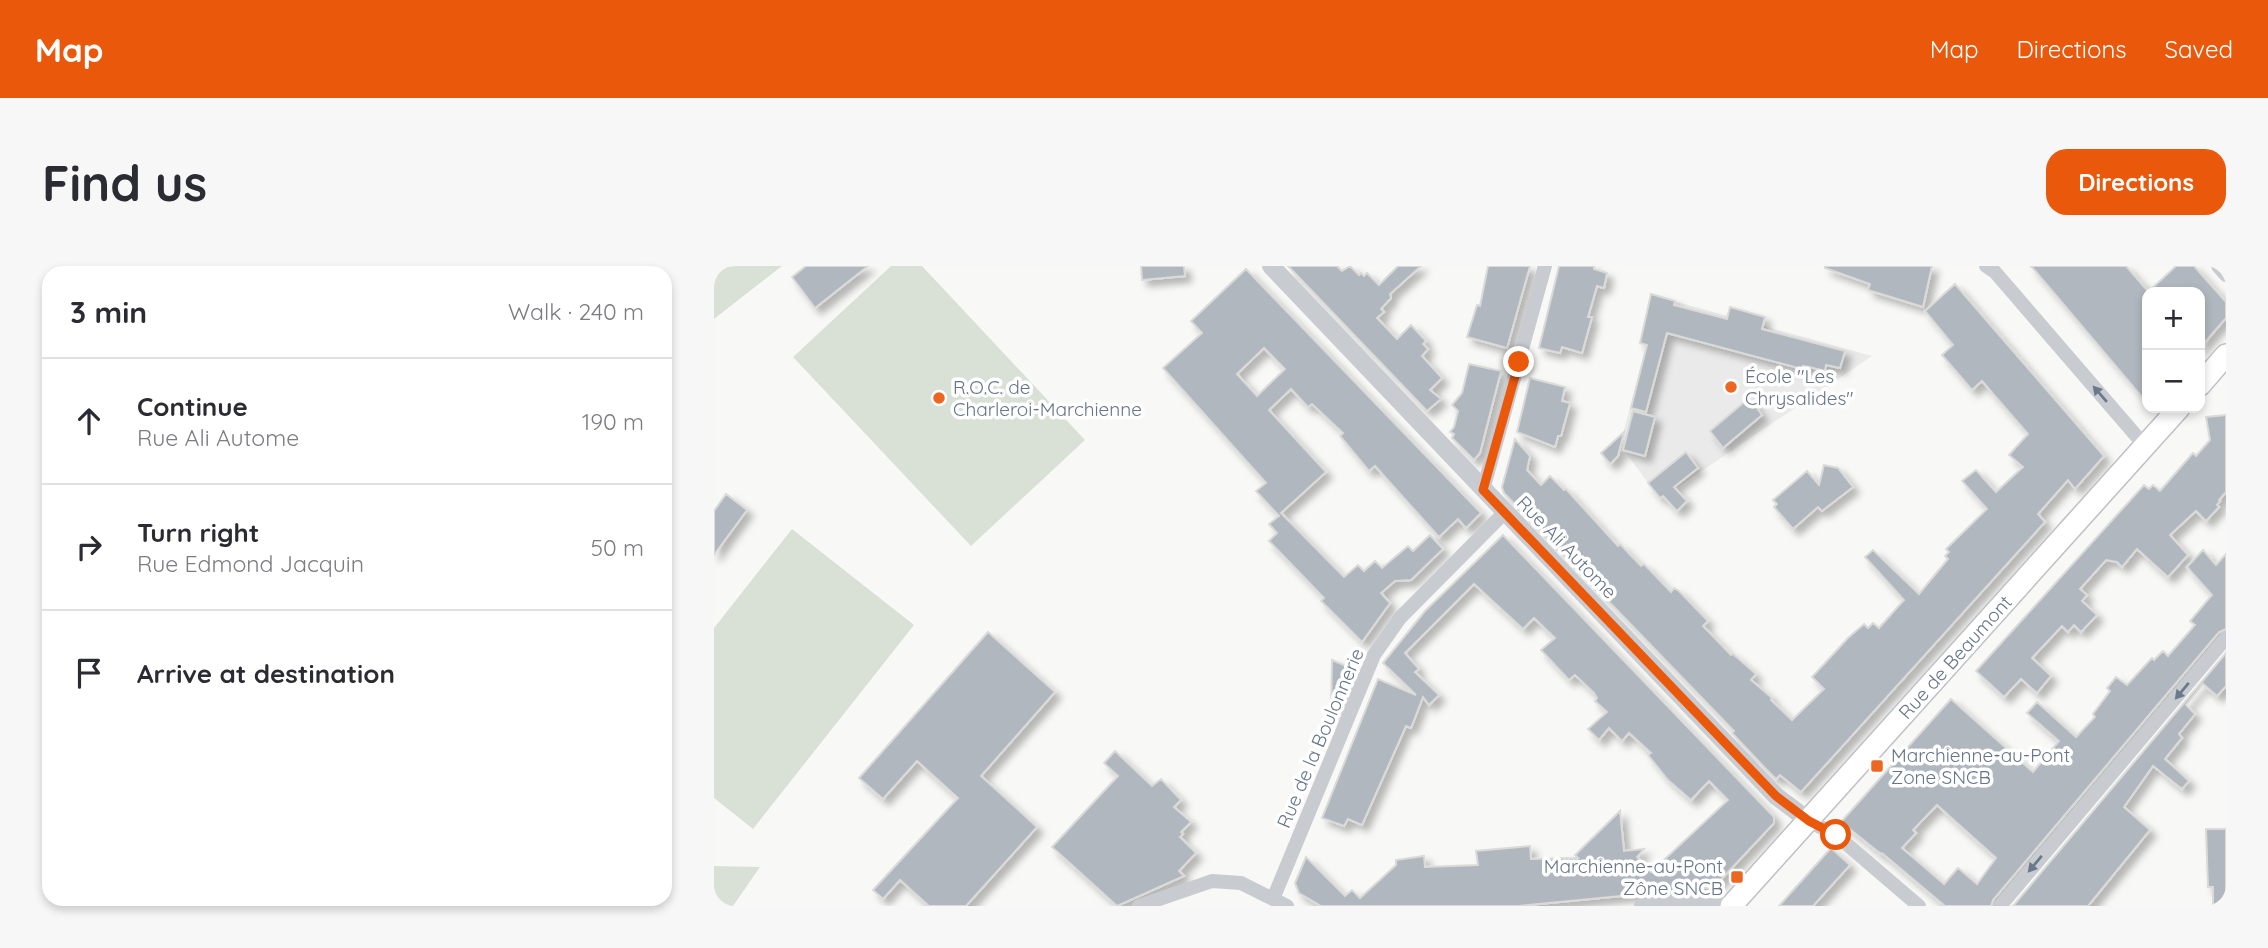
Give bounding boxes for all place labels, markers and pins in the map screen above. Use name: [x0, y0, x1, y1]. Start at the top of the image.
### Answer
place label: École "Les Chrysalides": [1745, 364, 1854, 410]
place label: R.O.C. de Charleroi-Marchienne: [953, 375, 1142, 421]
marker: École "Les Chrysalides": [1723, 379, 1739, 395]
marker: R.O.C. de Charleroi-Marchienne: [931, 390, 947, 406]
place label: Marchienne-au-Pont Zone SNCB: [1891, 743, 2070, 789]
marker: Marchienne-au-Pont Zone SNCB: [1869, 758, 1885, 774]
place label: Marchienne-au-Pont Zône SNCB: [1544, 854, 1723, 900]
marker: Marchienne-au-Pont Zône SNCB: [1729, 869, 1745, 885]

